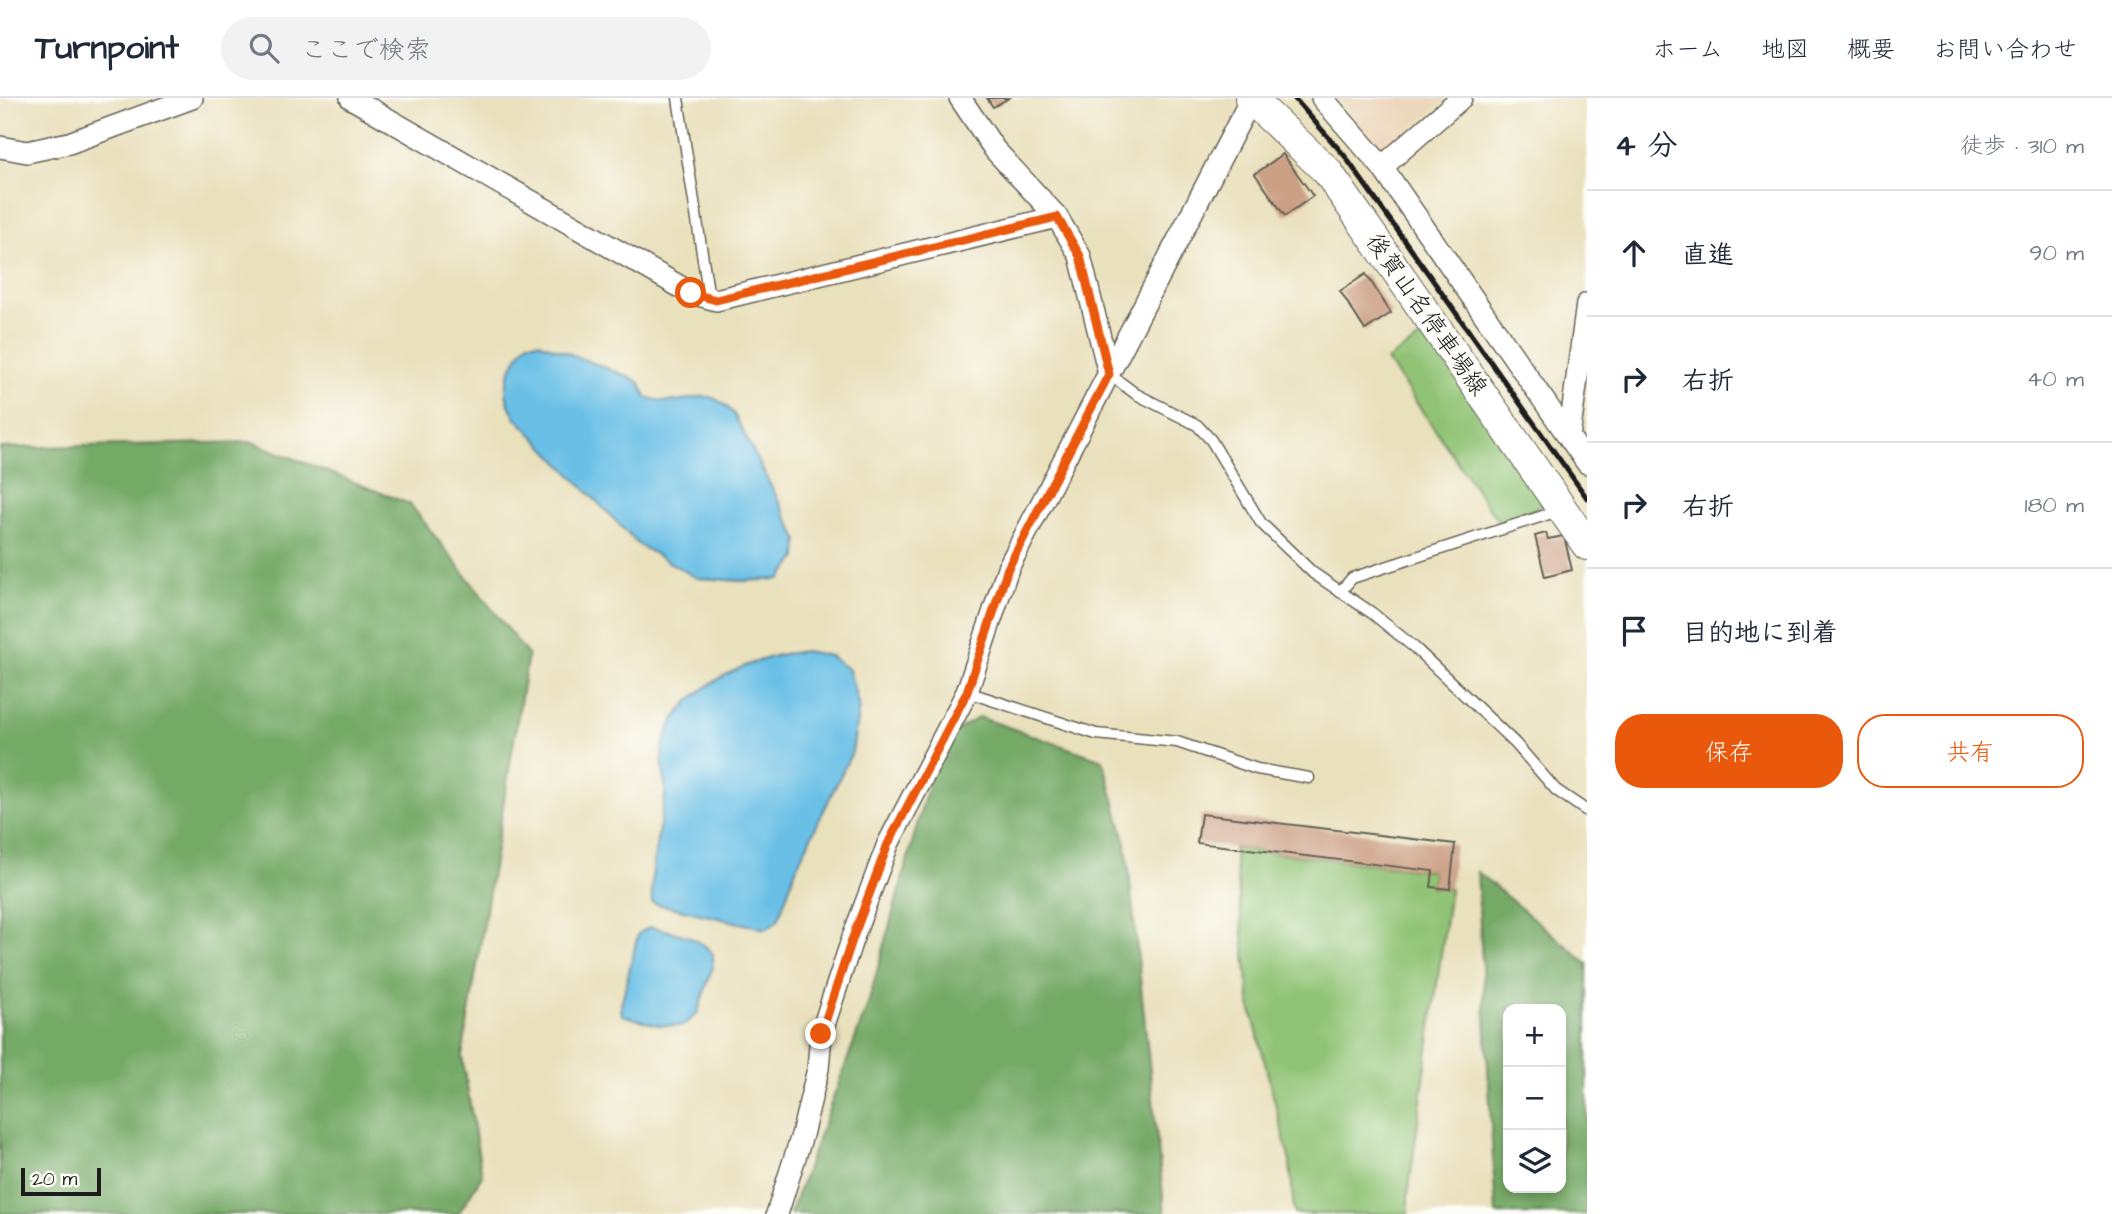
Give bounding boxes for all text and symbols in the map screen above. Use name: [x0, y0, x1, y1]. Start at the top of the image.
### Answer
search box: [221, 17, 711, 80]
text: Turnpoint: [35, 25, 179, 71]
icon: search: [245, 29, 283, 67]
text: ここで検索: [301, 32, 431, 68]
text: ホーム: [1652, 33, 1723, 67]
text: 地図: [1761, 33, 1809, 67]
text: 概要: [1847, 33, 1895, 67]
text: お問い合わせ: [1933, 33, 2077, 67]
text: 4 分: [1615, 125, 1677, 167]
text: 徒歩 · 310 m: [1960, 130, 2084, 162]
street label: 後賀山名停車場線: [1357, 226, 1495, 403]
icon: ahead: [1615, 234, 1653, 272]
text: 直進: [1682, 237, 1734, 273]
text: 90 m: [2029, 237, 2084, 269]
route start: [675, 277, 706, 308]
icon: right: [1615, 360, 1653, 398]
text: 右折: [1682, 363, 1734, 399]
text: 40 m: [2027, 363, 2084, 395]
icon: right: [1615, 486, 1653, 524]
text: 右折: [1682, 489, 1734, 525]
text: 180 m: [2025, 489, 2084, 521]
icon: arrive: [1615, 612, 1653, 650]
text: 目的地に到着: [1682, 615, 1838, 651]
button: 保存: [1615, 714, 1843, 788]
button: 共有: [1857, 714, 2084, 788]
map controls: [1503, 1004, 1566, 1193]
button: +: [1503, 1004, 1566, 1067]
route end: [805, 1018, 836, 1049]
button: −: [1503, 1067, 1566, 1130]
button: layers: [1503, 1130, 1566, 1193]
scale bar: [21, 1165, 102, 1197]
text: 20 m: [32, 1166, 77, 1193]

